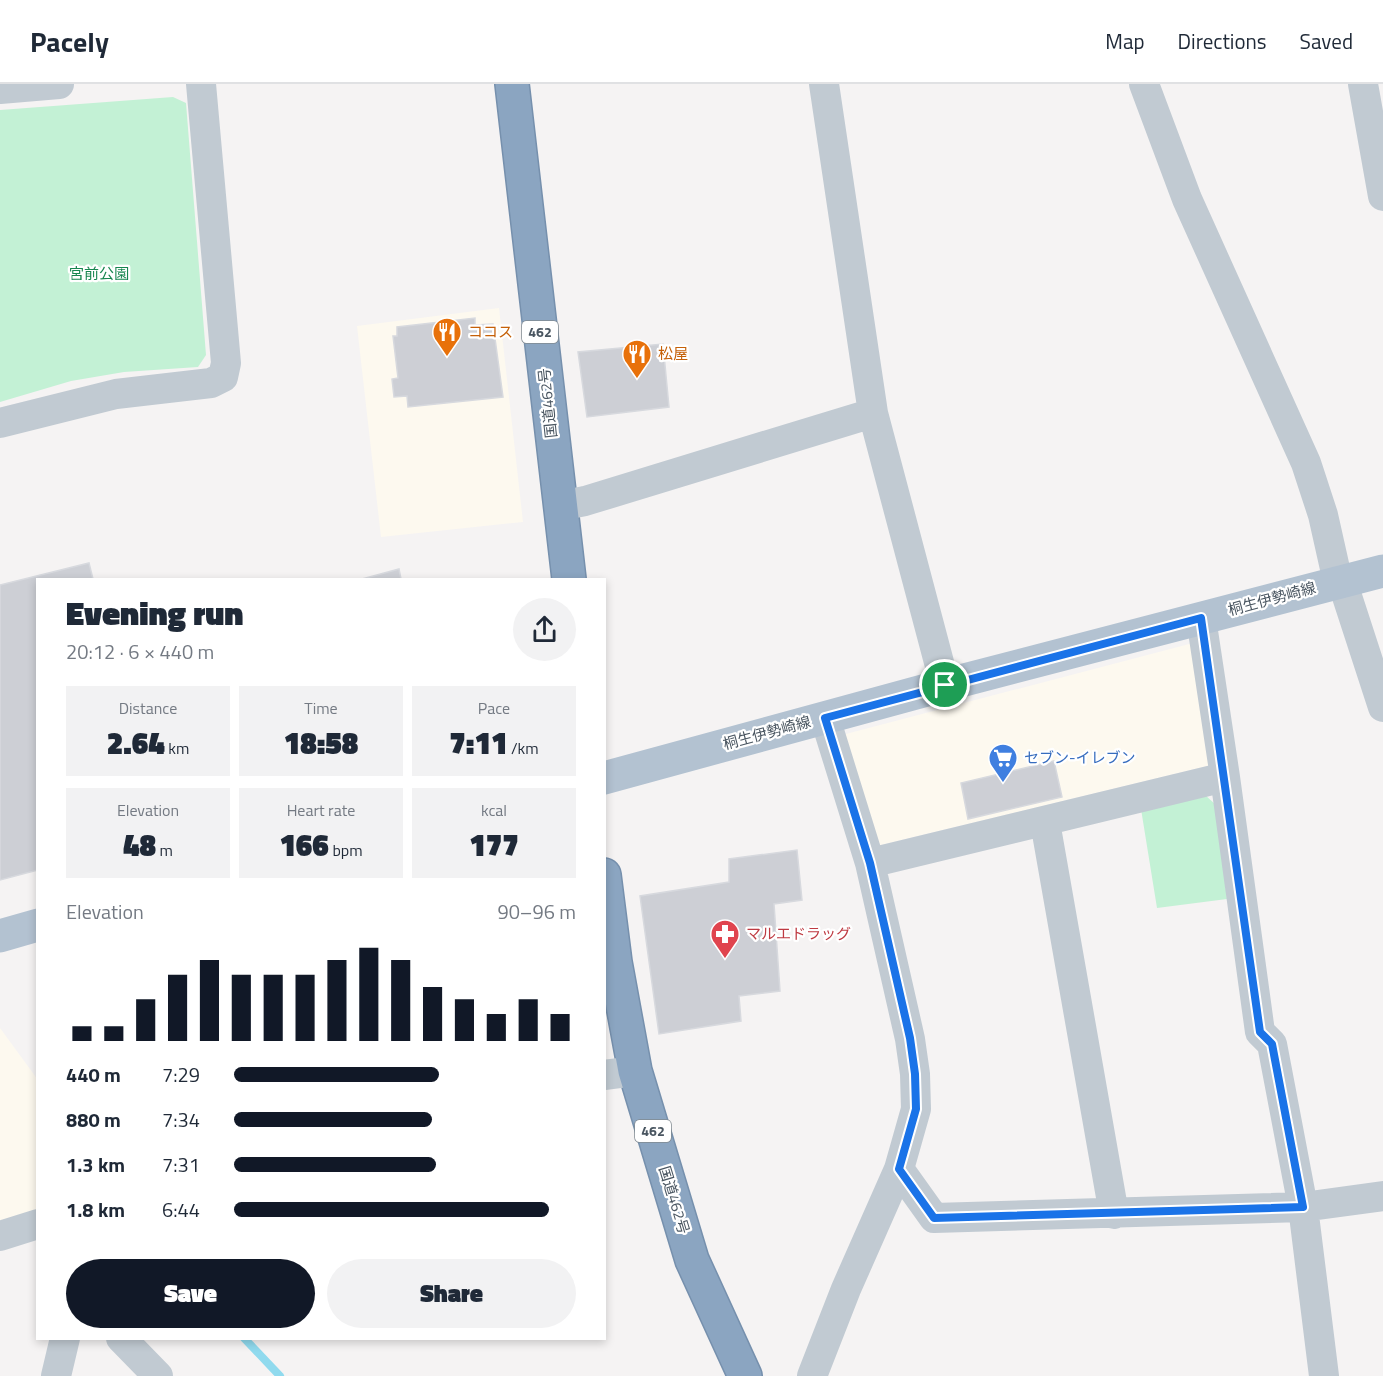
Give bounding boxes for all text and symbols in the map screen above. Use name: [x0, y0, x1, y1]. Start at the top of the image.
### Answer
text: Pacely: [30, 20, 109, 63]
text: Map: [1105, 25, 1145, 57]
text: Directions: [1178, 25, 1267, 57]
text: Saved: [1300, 25, 1353, 57]
park label: 宮前公園: [69, 262, 129, 285]
restaurant icon: ココス: [431, 316, 463, 358]
place label: ココス: [468, 320, 513, 343]
road number: 462: [522, 321, 558, 343]
restaurant icon: 松屋: [621, 338, 653, 380]
place label: 松屋: [658, 342, 688, 365]
street label: 国道462号: [532, 367, 563, 439]
street label: 桐生伊勢崎線: [1225, 576, 1318, 621]
text: Evening run: [66, 588, 243, 638]
button: share: [513, 598, 576, 661]
text: 20:12 · 6 × 440 m: [66, 636, 214, 667]
pin: [919, 659, 970, 710]
icon: arrive: [928, 668, 961, 701]
text: Distance: [119, 696, 177, 720]
text: Time: [304, 696, 338, 720]
text: Pace: [478, 696, 510, 720]
street label: 桐生伊勢崎線: [720, 710, 813, 755]
text: 2.64: [107, 720, 165, 766]
text: 18:58: [284, 720, 358, 766]
text: 7:11: [449, 720, 507, 766]
text: km: [165, 736, 189, 760]
text: /km: [507, 736, 539, 760]
supermarket icon: セブン-イレブン: [987, 742, 1019, 784]
place label: セブン-イレブン: [1024, 746, 1136, 769]
text: Elevation: [117, 798, 179, 822]
text: Heart rate: [287, 798, 355, 822]
text: kcal: [481, 798, 507, 822]
text: 48: [123, 822, 156, 868]
text: 166: [279, 822, 329, 868]
text: 177: [469, 822, 519, 868]
text: m: [156, 838, 173, 862]
text: bpm: [329, 838, 363, 862]
text: Elevation: [66, 896, 144, 927]
text: 90–96 m: [497, 896, 576, 927]
pharmacy icon: マルエドラッグ: [709, 918, 741, 960]
place label: マルエドラッグ: [746, 922, 851, 945]
text: 440 m: [66, 1059, 121, 1090]
text: 7:29: [162, 1059, 200, 1090]
text: 880 m: [66, 1104, 121, 1135]
text: 7:34: [162, 1104, 200, 1135]
road number: 462: [635, 1120, 671, 1142]
text: 1.3 km: [66, 1149, 125, 1180]
text: 7:31: [162, 1149, 200, 1180]
street label: 国道462号: [653, 1163, 696, 1237]
text: 1.8 km: [66, 1194, 125, 1225]
text: 6:44: [162, 1194, 200, 1225]
button: Save: [66, 1259, 315, 1328]
button: Share: [327, 1259, 576, 1328]

